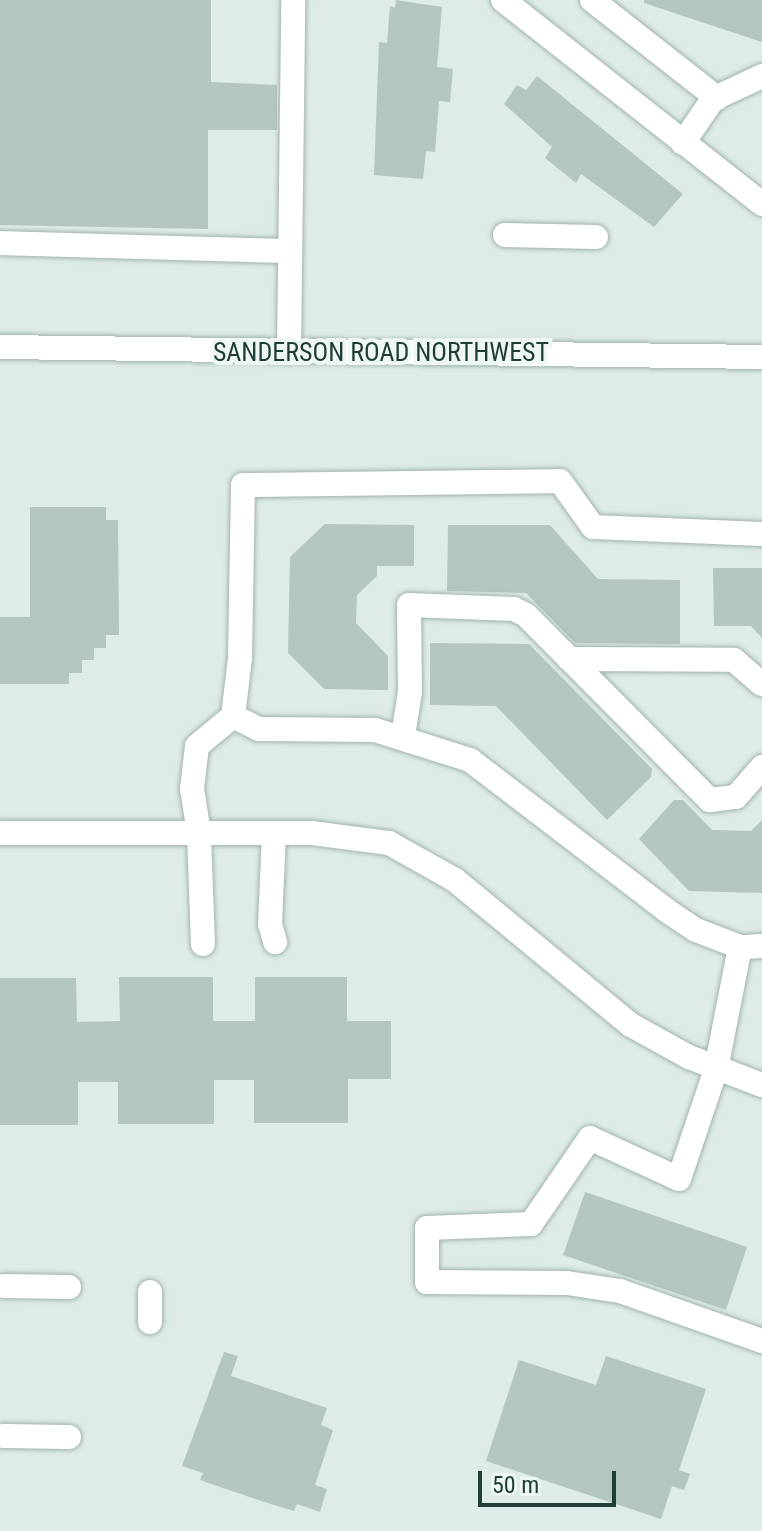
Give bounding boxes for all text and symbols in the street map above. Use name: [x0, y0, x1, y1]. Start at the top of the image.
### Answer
street label: SANDERSON ROAD NORTHWEST: [213, 337, 549, 369]
scale bar: [482, 1455, 620, 1505]
text: 50 m: [492, 1471, 539, 1499]

